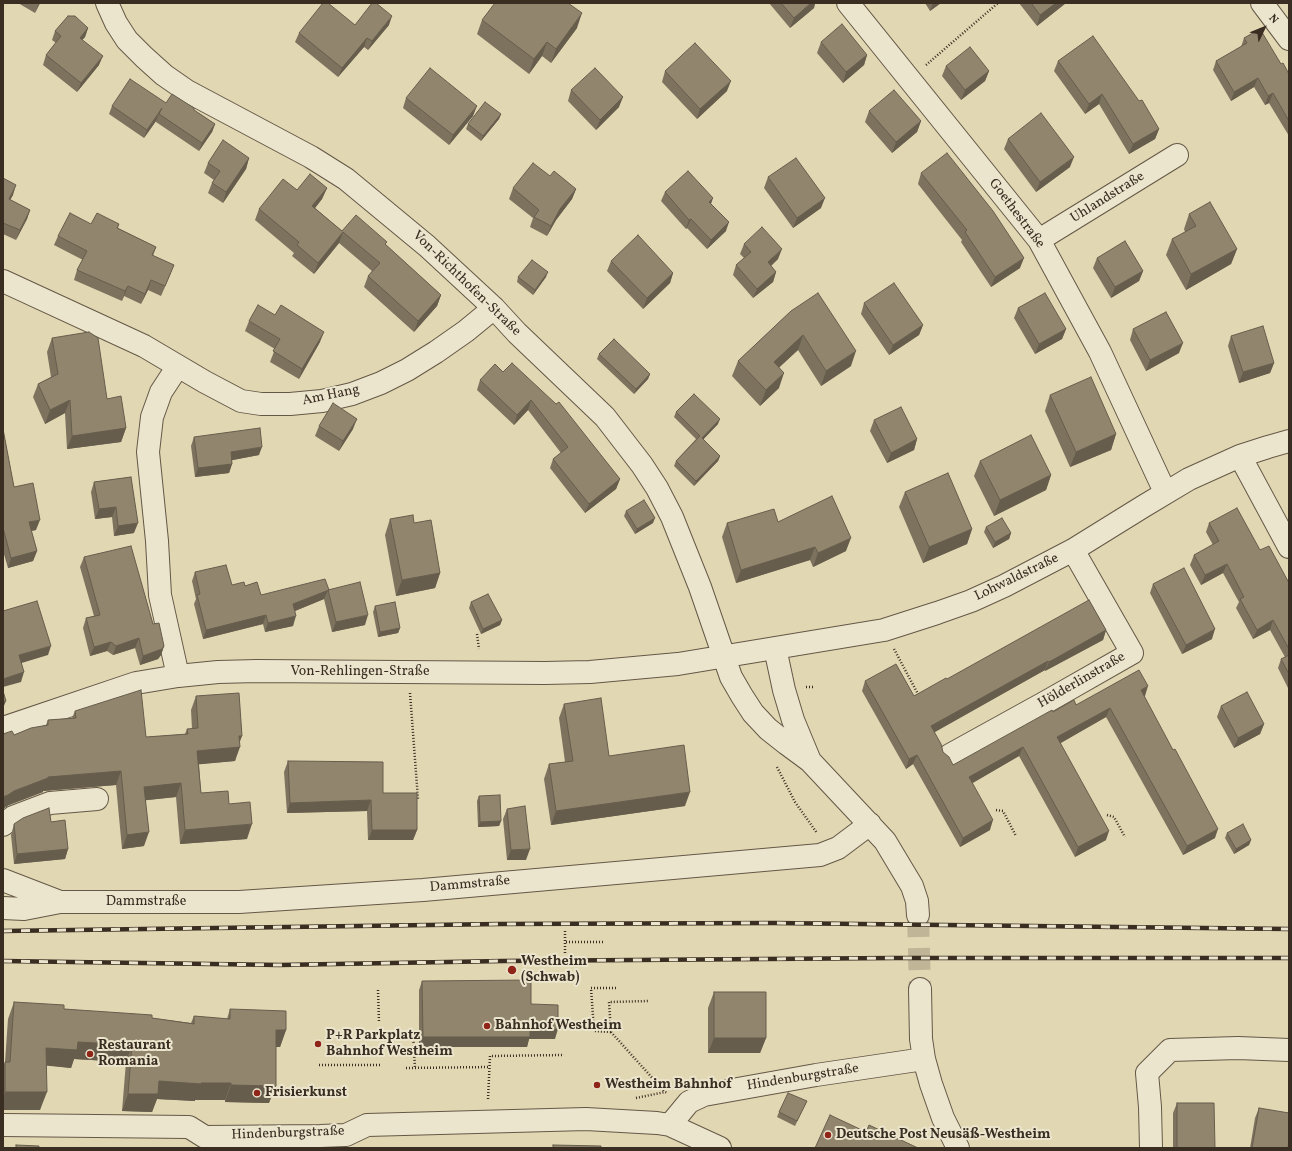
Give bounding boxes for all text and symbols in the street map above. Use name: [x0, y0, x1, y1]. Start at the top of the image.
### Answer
north arrow: [1244, 8, 1284, 48]
text: N: [1265, 11, 1281, 28]
street label: Uhlandstraße: [1068, 169, 1148, 227]
street label: Goethestraße: [984, 176, 1048, 252]
street label: Von-Richthofen-Straße: [408, 228, 524, 340]
street label: Am Hang: [301, 382, 361, 410]
street label: Lohwaldstraße: [972, 550, 1062, 606]
street label: Hölderlinstraße: [1035, 649, 1129, 713]
street label: Von-Rehlingen-Straße: [290, 664, 430, 680]
street label: Dammstraße: [429, 873, 511, 897]
street label: Dammstraße: [106, 894, 186, 910]
place label: Westheim (Schwab): [521, 954, 587, 986]
marker: Westheim (Schwab): [506, 964, 518, 976]
place label: Bahnhof Westheim: [495, 1018, 622, 1034]
marker: Bahnhof Westheim: [482, 1021, 492, 1031]
place label: P+R Parkplatz Bahnhof Westheim: [326, 1028, 453, 1060]
place label: Restaurant Romania: [98, 1038, 171, 1070]
marker: P+R Parkplatz Bahnhof Westheim: [313, 1039, 323, 1049]
marker: Restaurant Romania: [85, 1049, 95, 1059]
street label: Hindenburgstraße: [746, 1061, 860, 1095]
place label: Westheim Bahnhof: [605, 1077, 732, 1093]
marker: Westheim Bahnhof: [592, 1080, 602, 1090]
place label: Frisierkunst: [265, 1085, 347, 1101]
marker: Frisierkunst: [252, 1088, 262, 1098]
street label: Hindenburgstraße: [231, 1124, 345, 1144]
place label: Deutsche Post Neusäß-Westheim: [836, 1127, 1051, 1143]
marker: Deutsche Post Neusäß-Westheim: [823, 1130, 833, 1140]

